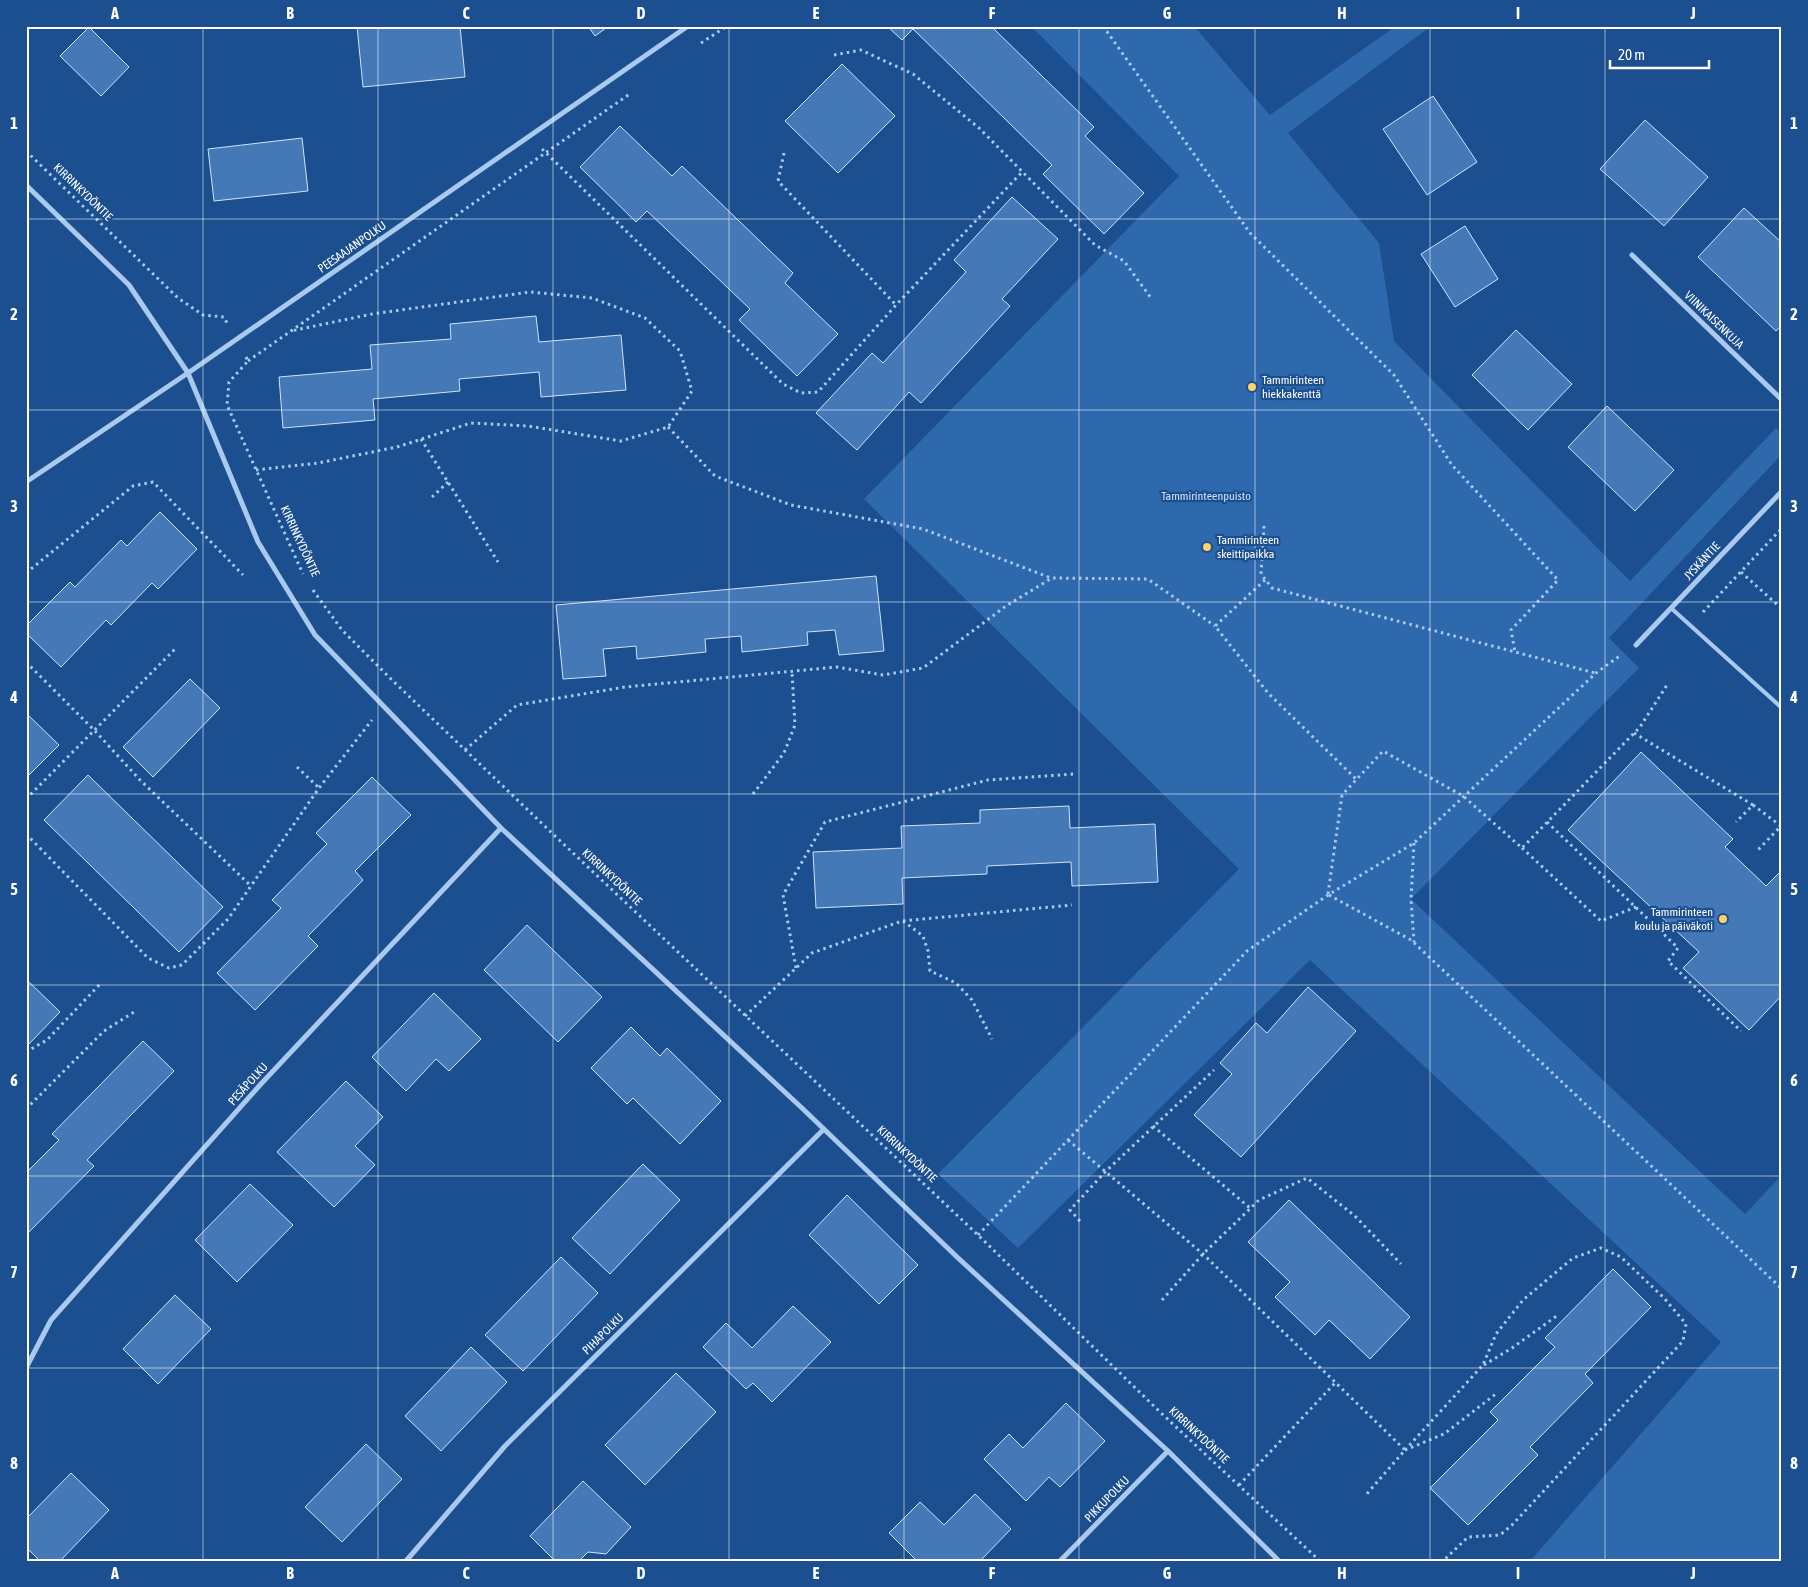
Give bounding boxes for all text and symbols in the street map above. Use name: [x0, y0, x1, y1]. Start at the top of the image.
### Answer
text: A: [110, 4, 119, 22]
text: B: [286, 4, 294, 22]
text: C: [462, 4, 470, 22]
text: D: [637, 4, 646, 22]
text: E: [813, 4, 820, 22]
text: F: [989, 4, 996, 22]
text: G: [1163, 4, 1172, 22]
text: H: [1337, 4, 1347, 22]
text: I: [1516, 4, 1520, 22]
text: J: [1689, 4, 1696, 22]
scale bar: [1610, 38, 1709, 70]
text: 20 m: [1618, 46, 1645, 63]
text: 1: [10, 114, 18, 132]
text: 1: [1790, 114, 1798, 132]
street label: KIRRINKYDÖNTIE: [51, 160, 115, 224]
street label: PEESAAJANPOLKU: [315, 218, 389, 276]
street label: VIINIKAISENKUJA: [1681, 288, 1747, 352]
text: 2: [10, 305, 18, 323]
text: 2: [1790, 305, 1798, 323]
place label: Tammirinteen hiekkakenttä: [1262, 373, 1324, 401]
marker: Tammirinteen hiekkakenttä: [1246, 381, 1258, 393]
park label: Tammirinteenpuisto: [1161, 489, 1251, 503]
text: 3: [10, 497, 18, 515]
text: 3: [1790, 497, 1798, 515]
street label: KIRRINKYDÖNTIE: [277, 503, 323, 579]
place label: Tammirinteen skeittipaikka: [1217, 533, 1279, 561]
street label: JYSKÄNTIE: [1681, 539, 1723, 583]
marker: Tammirinteen skeittipaikka: [1201, 541, 1213, 553]
text: 4: [9, 688, 18, 706]
text: 4: [1789, 688, 1798, 706]
street label: KIRRINKYDÖNTIE: [579, 846, 645, 908]
text: 5: [10, 880, 18, 898]
text: 5: [1790, 880, 1798, 898]
place label: Tammirinteen koulu ja päiväkoti: [1635, 905, 1713, 933]
marker: Tammirinteen koulu ja päiväkoti: [1717, 913, 1729, 925]
street label: PESÄPOLKU: [225, 1060, 271, 1108]
text: 6: [10, 1071, 18, 1089]
text: 6: [1790, 1071, 1798, 1089]
street label: KIRRINKYDÖNTIE: [874, 1123, 940, 1185]
text: 7: [10, 1263, 18, 1281]
text: 7: [1790, 1263, 1798, 1281]
street label: PIHAPOLKU: [580, 1311, 626, 1357]
street label: KIRRINKYDÖNTIE: [1166, 1404, 1232, 1466]
text: 8: [10, 1454, 18, 1472]
text: 8: [1790, 1454, 1798, 1472]
street label: PIKKUPOLKU: [1082, 1473, 1132, 1525]
text: A: [110, 1564, 119, 1582]
text: B: [286, 1564, 294, 1582]
text: C: [462, 1564, 470, 1582]
text: D: [637, 1564, 646, 1582]
text: E: [813, 1564, 820, 1582]
text: F: [989, 1564, 996, 1582]
text: G: [1163, 1564, 1172, 1582]
text: H: [1337, 1564, 1347, 1582]
text: I: [1516, 1564, 1520, 1582]
text: J: [1689, 1564, 1696, 1582]

